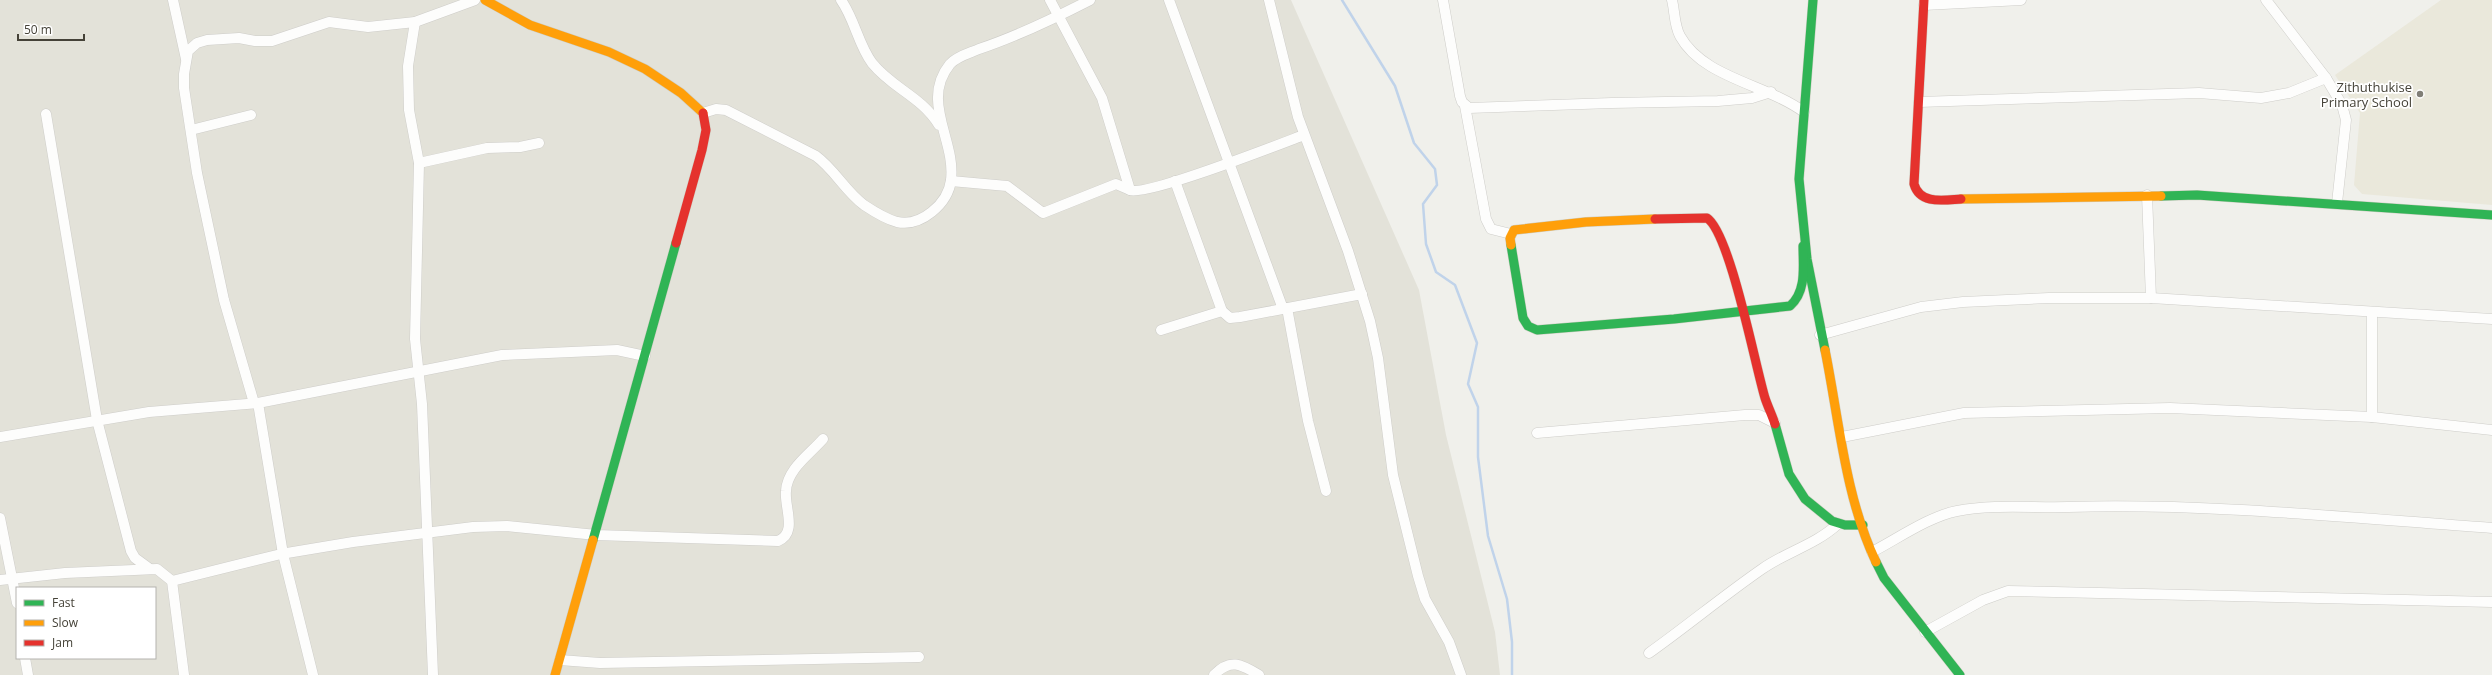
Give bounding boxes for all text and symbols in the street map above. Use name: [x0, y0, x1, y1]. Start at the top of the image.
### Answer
scale bar: [18, 16, 84, 42]
text: 50 m: [24, 21, 52, 38]
place label: Zithuthukise Primary School: [2321, 78, 2412, 111]
marker: Zithuthukise Primary School: [2415, 89, 2425, 99]
legend: [16, 587, 156, 659]
text: Fast: [52, 594, 75, 611]
text: Slow: [52, 614, 79, 631]
text: Jam: [51, 634, 73, 651]

